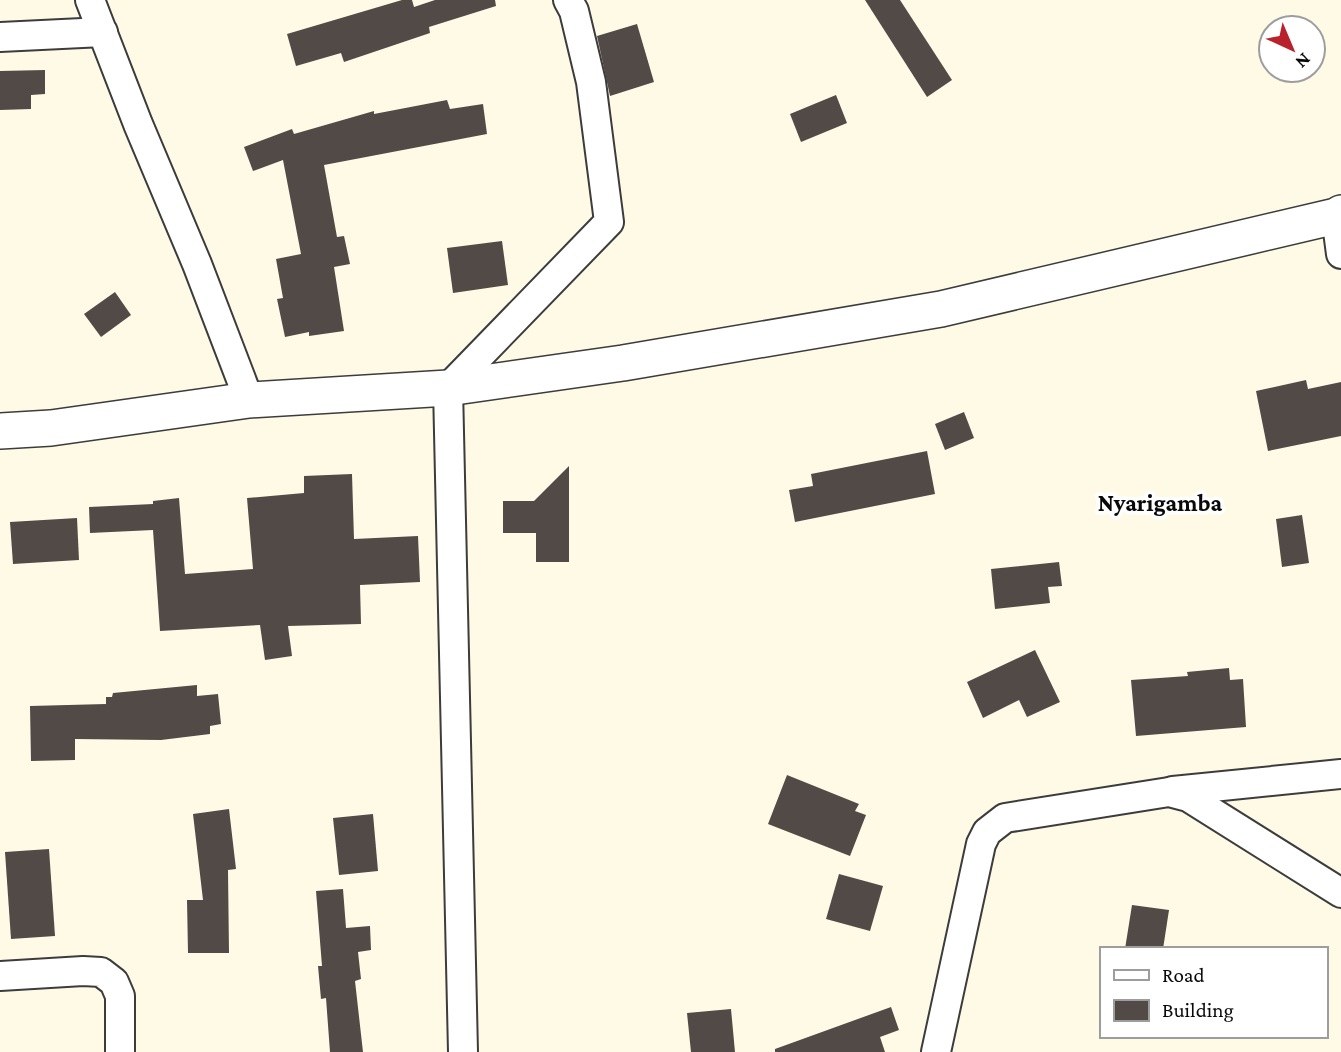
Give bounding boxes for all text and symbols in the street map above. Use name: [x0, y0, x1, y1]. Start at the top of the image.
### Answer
north arrow: [1257, 14, 1327, 84]
text: N: [1291, 49, 1315, 73]
district label: Nyarigamba: [1098, 489, 1223, 516]
legend: [1100, 947, 1327, 1038]
text: Road: [1162, 963, 1205, 987]
text: Building: [1162, 998, 1234, 1022]

